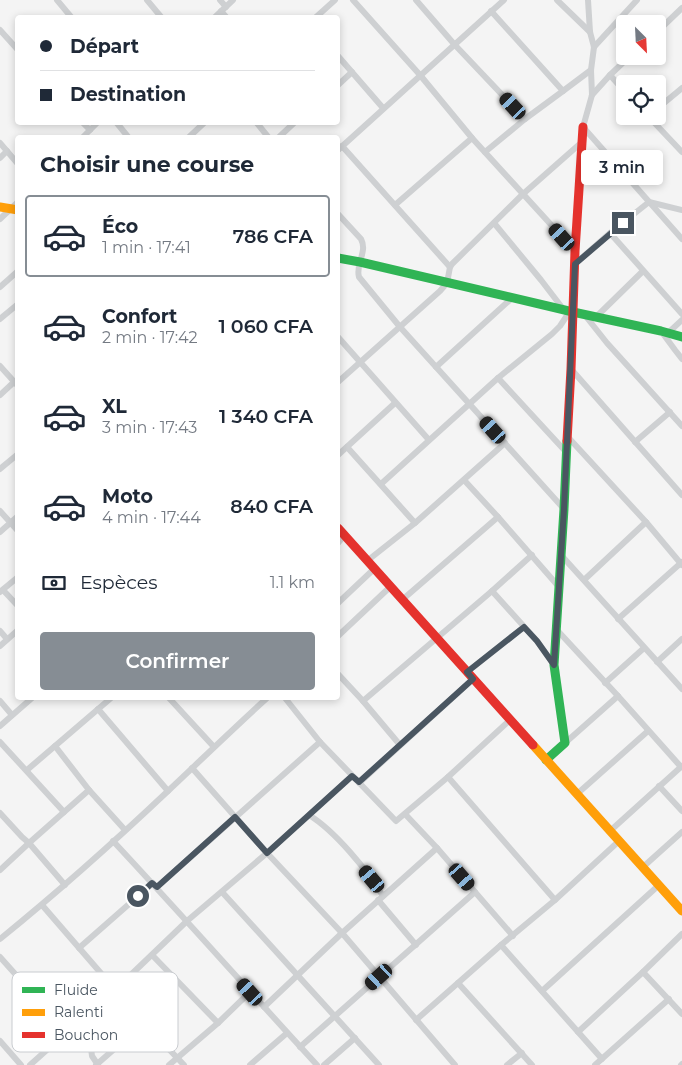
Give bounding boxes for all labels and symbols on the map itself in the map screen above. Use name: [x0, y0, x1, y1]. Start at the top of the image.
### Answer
north arrow: [616, 15, 666, 65]
car: [497, 90, 528, 122]
callout: 3 min: [582, 150, 664, 186]
route end: [612, 212, 634, 234]
car: [546, 221, 577, 253]
car: [477, 414, 508, 446]
car: [446, 861, 477, 893]
car: [356, 863, 387, 895]
route start: [127, 885, 149, 907]
car: [362, 961, 395, 993]
legend: [12, 972, 178, 1052]
car: [234, 976, 265, 1008]
text: Fluide: [54, 981, 98, 999]
text: Ralenti: [54, 1003, 103, 1021]
text: Bouchon: [54, 1026, 118, 1044]

